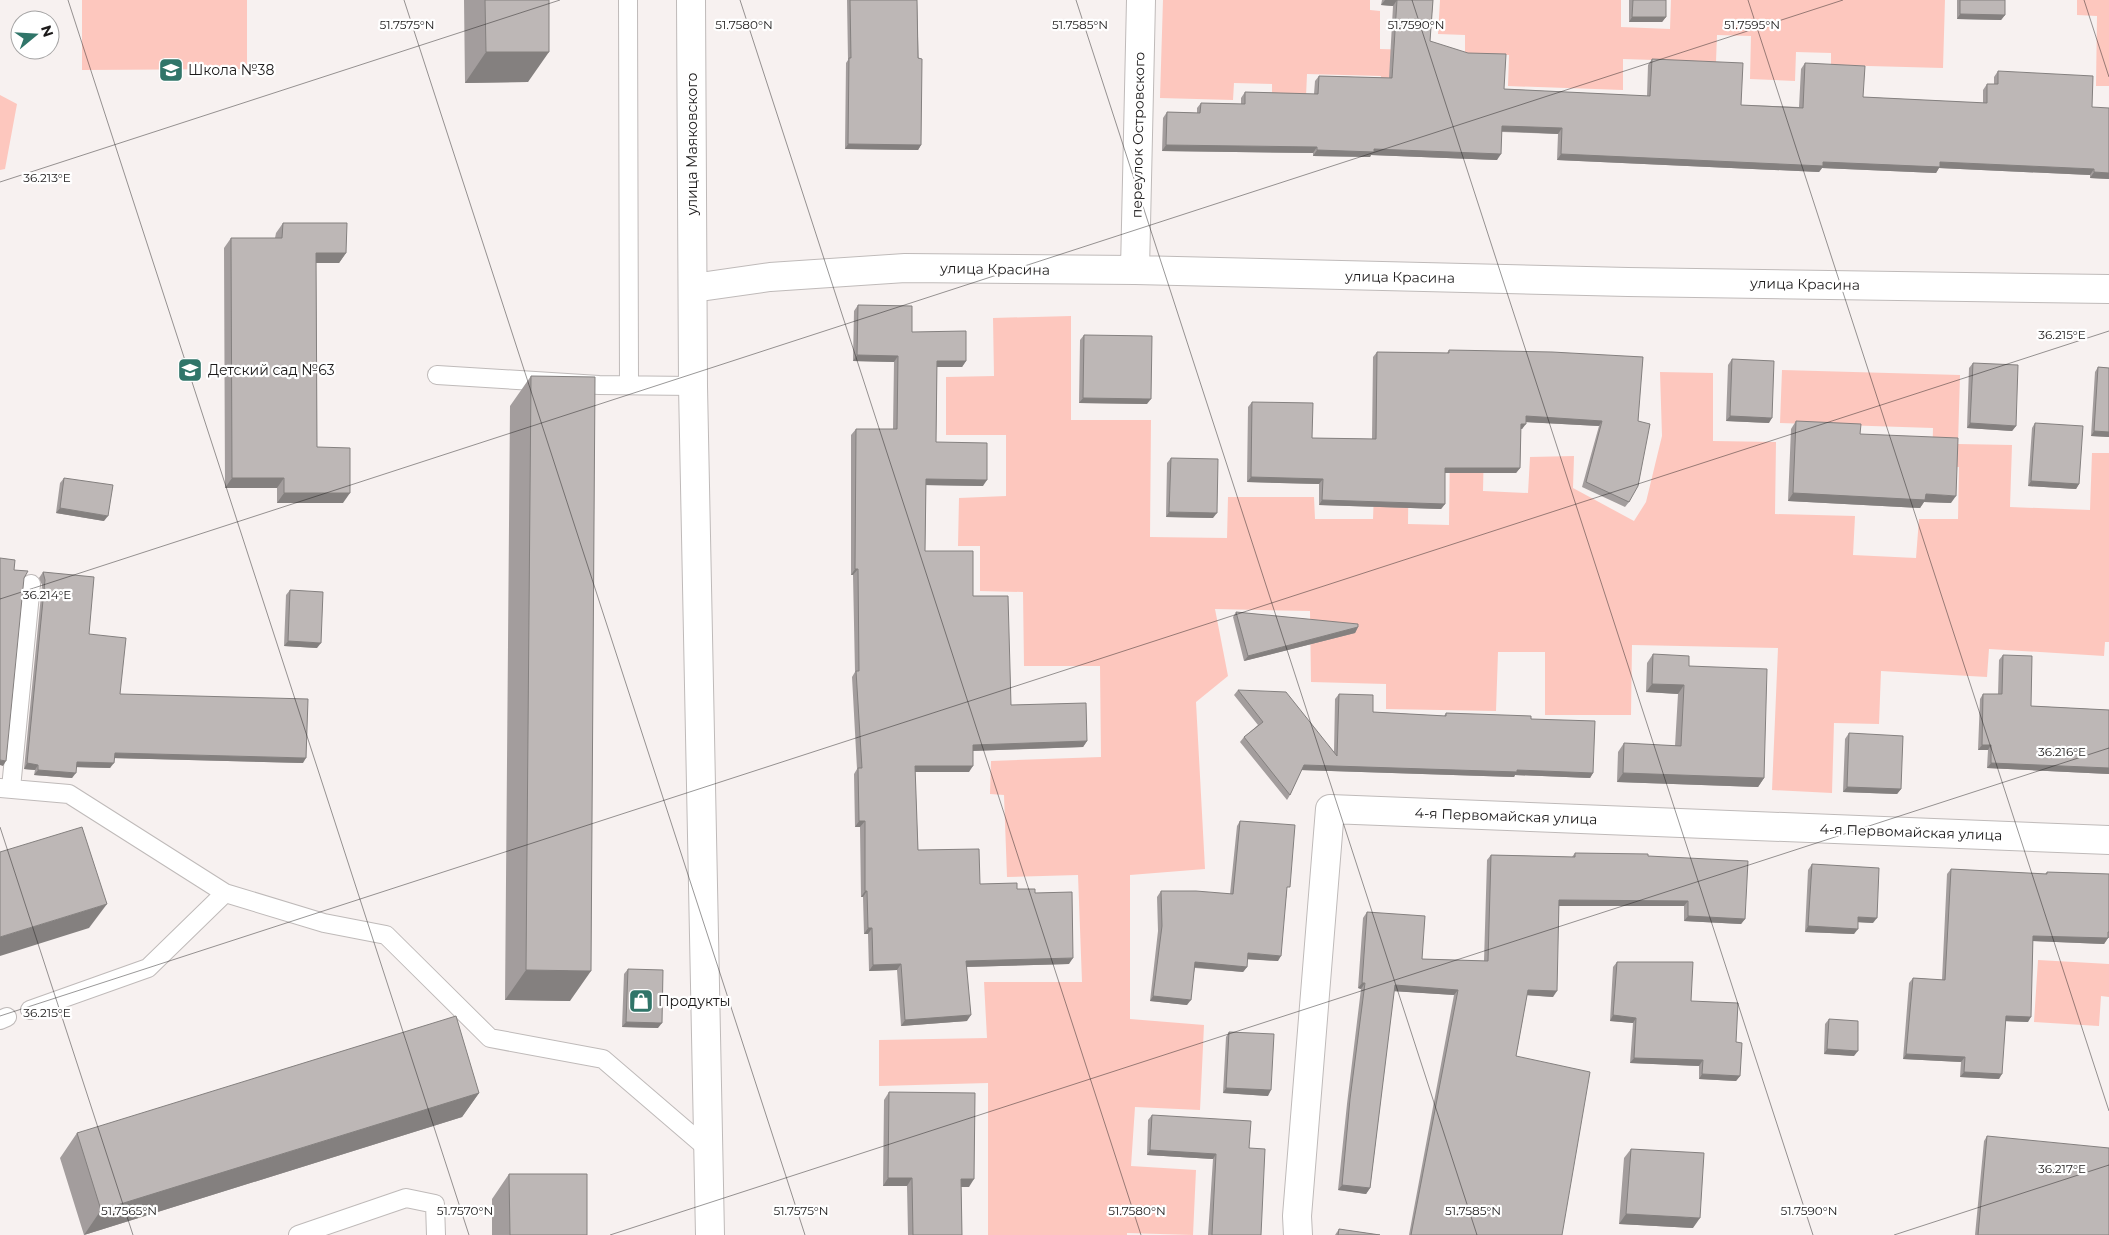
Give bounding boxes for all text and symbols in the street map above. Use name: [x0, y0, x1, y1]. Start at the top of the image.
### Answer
north arrow: [10, 10, 60, 60]
text: 51.7575°N: [379, 17, 435, 32]
text: 51.7580°N: [715, 17, 773, 32]
text: 51.7585°N: [1052, 17, 1108, 32]
text: 51.7590°N: [1387, 17, 1445, 32]
text: 51.7595°N: [1724, 17, 1780, 32]
text: N: [37, 23, 58, 39]
street label: переулок Островского: [1128, 52, 1148, 218]
school or university icon: Школа №38: [158, 57, 184, 83]
place label: Школа №38: [188, 61, 274, 79]
street label: улица Маяковского: [683, 73, 701, 216]
text: 36.213°E: [23, 170, 71, 185]
street label: улица Красина: [939, 259, 1050, 279]
street label: улица Красина: [1344, 267, 1455, 287]
street label: улица Красина: [1749, 274, 1860, 294]
text: 36.215°E: [2038, 327, 2086, 342]
school or university icon: Детский сад №63: [177, 357, 203, 383]
place label: Детский сад №63: [208, 361, 335, 379]
text: 36.214°E: [23, 587, 71, 602]
text: 36.216°E: [2038, 744, 2086, 759]
street label: 4-я Первомайская улица: [1414, 804, 1598, 828]
street label: 4-я Первомайская улица: [1819, 820, 2003, 844]
shop icon: Продукты: [628, 988, 654, 1014]
place label: Продукты: [658, 992, 731, 1010]
text: 36.215°E: [23, 1005, 71, 1020]
text: 36.217°E: [2038, 1161, 2086, 1176]
text: 51.7565°N: [101, 1203, 157, 1218]
text: 51.7570°N: [437, 1203, 493, 1218]
text: 51.7575°N: [773, 1203, 829, 1218]
text: 51.7580°N: [1108, 1203, 1166, 1218]
text: 51.7585°N: [1445, 1203, 1501, 1218]
text: 51.7590°N: [1780, 1203, 1838, 1218]

